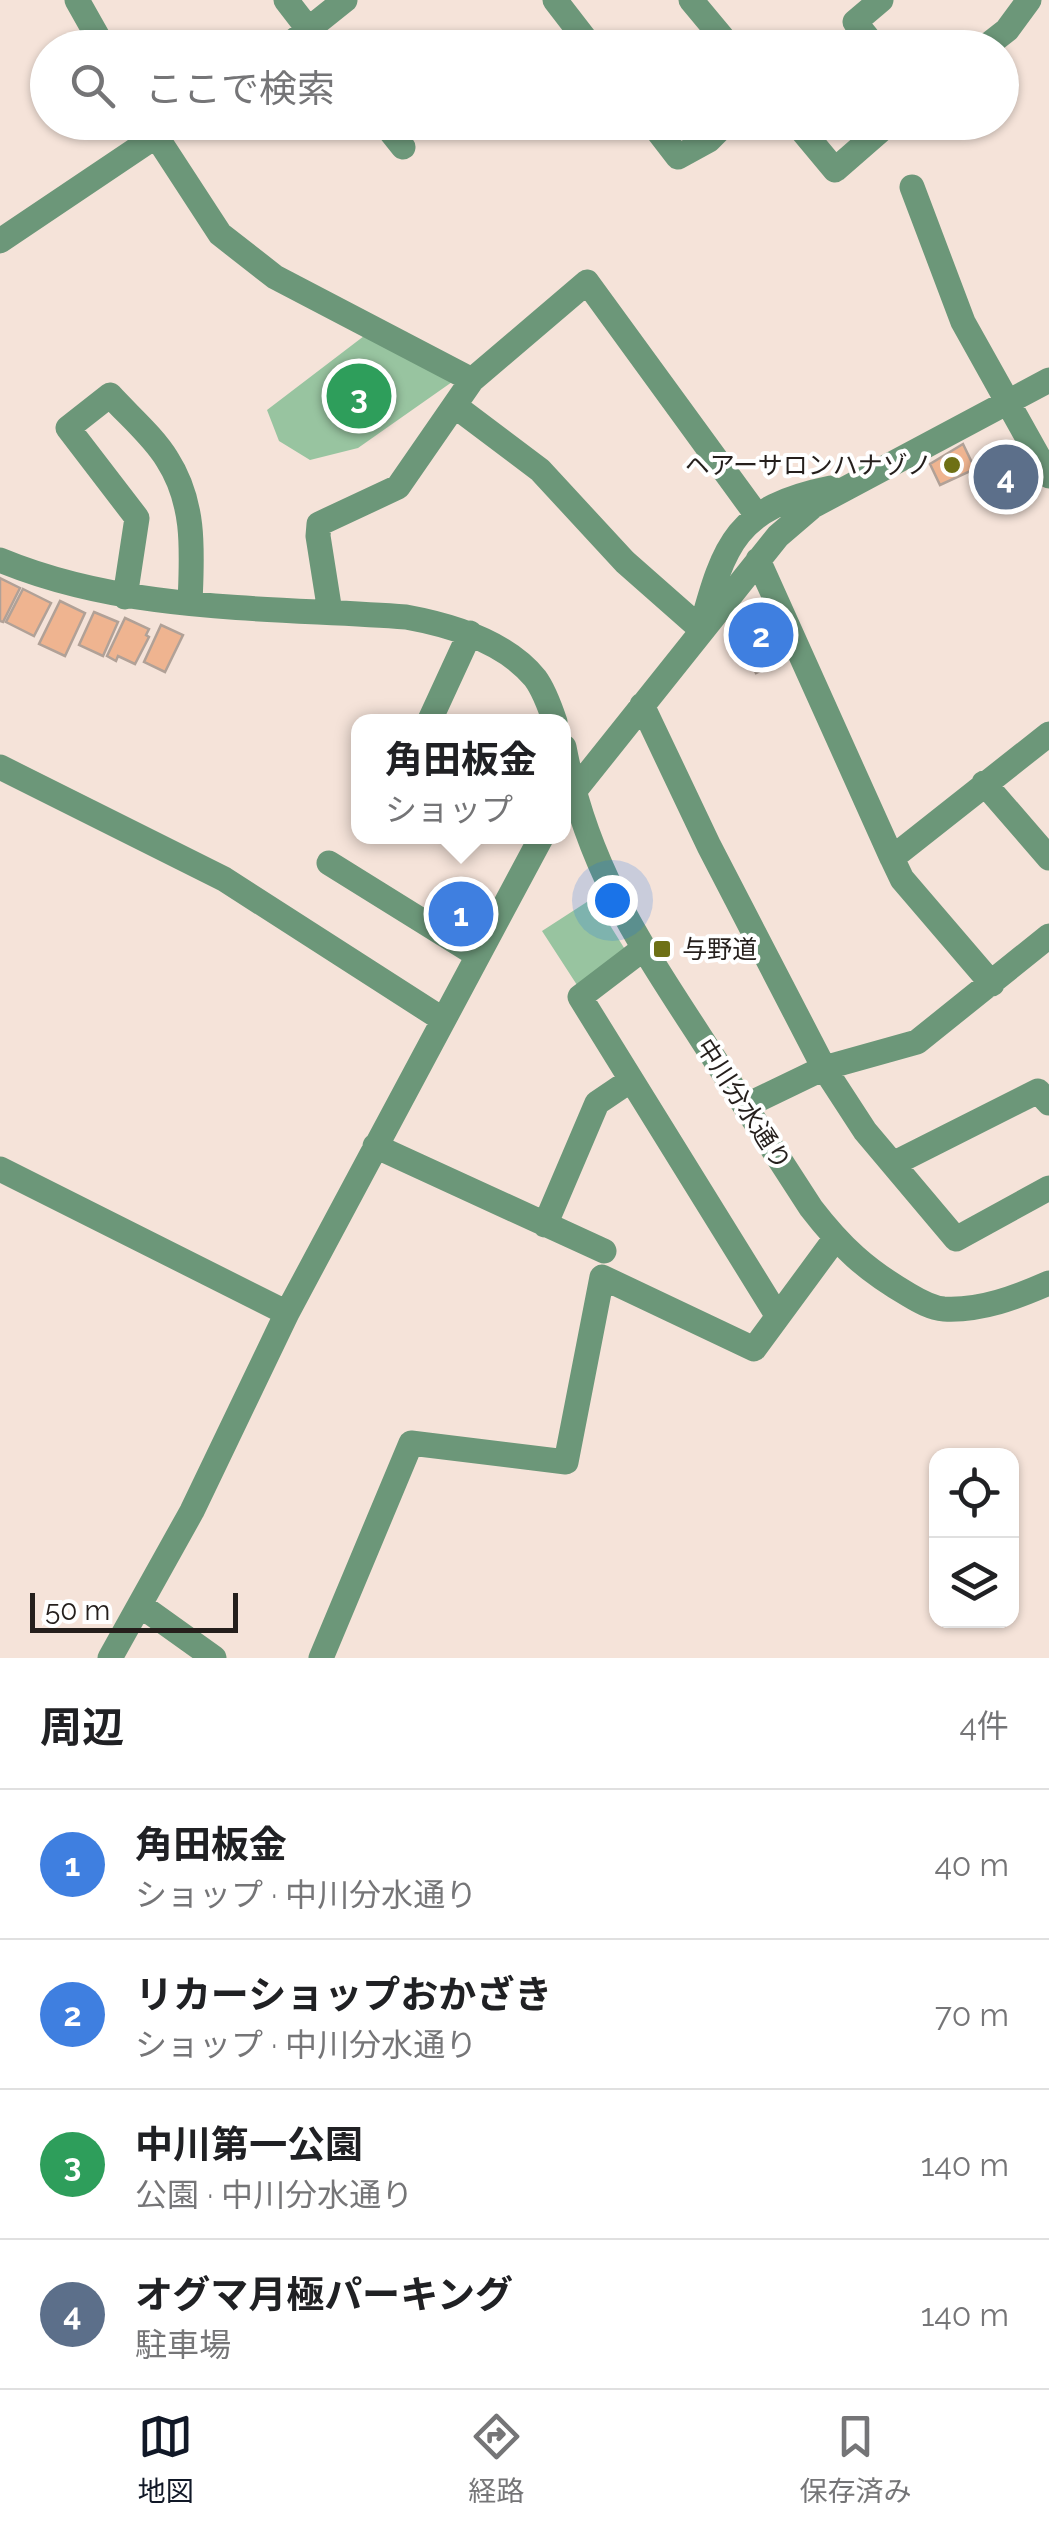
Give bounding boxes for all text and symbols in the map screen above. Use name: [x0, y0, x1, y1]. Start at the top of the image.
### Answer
search box: [30, 30, 1019, 140]
icon: search: [65, 58, 120, 113]
text: ここで検索: [145, 66, 335, 111]
pin: 3: [326, 358, 392, 434]
pin: 4: [974, 440, 1038, 514]
place label: ヘアーサロンハナゾノ: [685, 450, 932, 480]
marker: ヘアーサロンハナゾノ: [941, 454, 963, 476]
pin: 2: [728, 598, 794, 672]
popup: [351, 714, 571, 844]
text: 角田板金: [385, 737, 537, 782]
text: ショップ: [385, 791, 513, 828]
your location: [587, 875, 638, 926]
pin: 1: [428, 876, 494, 952]
place label: 与野道: [682, 934, 757, 964]
marker: 与野道: [651, 938, 673, 960]
street label: 中川分水通り: [691, 1033, 797, 1175]
map controls: [929, 1448, 1019, 1628]
button: locate: [929, 1448, 1019, 1538]
button: layers: [929, 1538, 1019, 1628]
scale bar: [30, 1588, 238, 1632]
text: 50 m: [45, 1594, 110, 1627]
text: 周辺: [40, 1703, 124, 1752]
text: 4件: [960, 1707, 1009, 1744]
text: 角田板金: [135, 1822, 287, 1867]
text: 1: [65, 1846, 80, 1883]
text: 40 m: [934, 1846, 1009, 1883]
text: ショップ · 中川分水通り: [135, 1876, 477, 1913]
text: リカーショップおかざき: [135, 1972, 552, 2017]
text: 2: [63, 1996, 82, 2033]
text: 70 m: [935, 1996, 1009, 2033]
text: ショップ · 中川分水通り: [135, 2026, 477, 2063]
text: 中川第一公園: [135, 2122, 363, 2167]
text: 3: [64, 2146, 81, 2183]
text: 140 m: [921, 2146, 1009, 2183]
text: 公園 · 中川分水通り: [135, 2176, 413, 2213]
text: オグマ月極パーキング: [135, 2272, 513, 2317]
text: 4: [63, 2296, 82, 2333]
text: 140 m: [921, 2296, 1009, 2333]
text: 駐車場: [135, 2326, 231, 2363]
tab: 地図: [137, 2409, 194, 2509]
tab: 経路: [468, 2409, 525, 2509]
tab: 保存済み: [799, 2409, 912, 2509]

